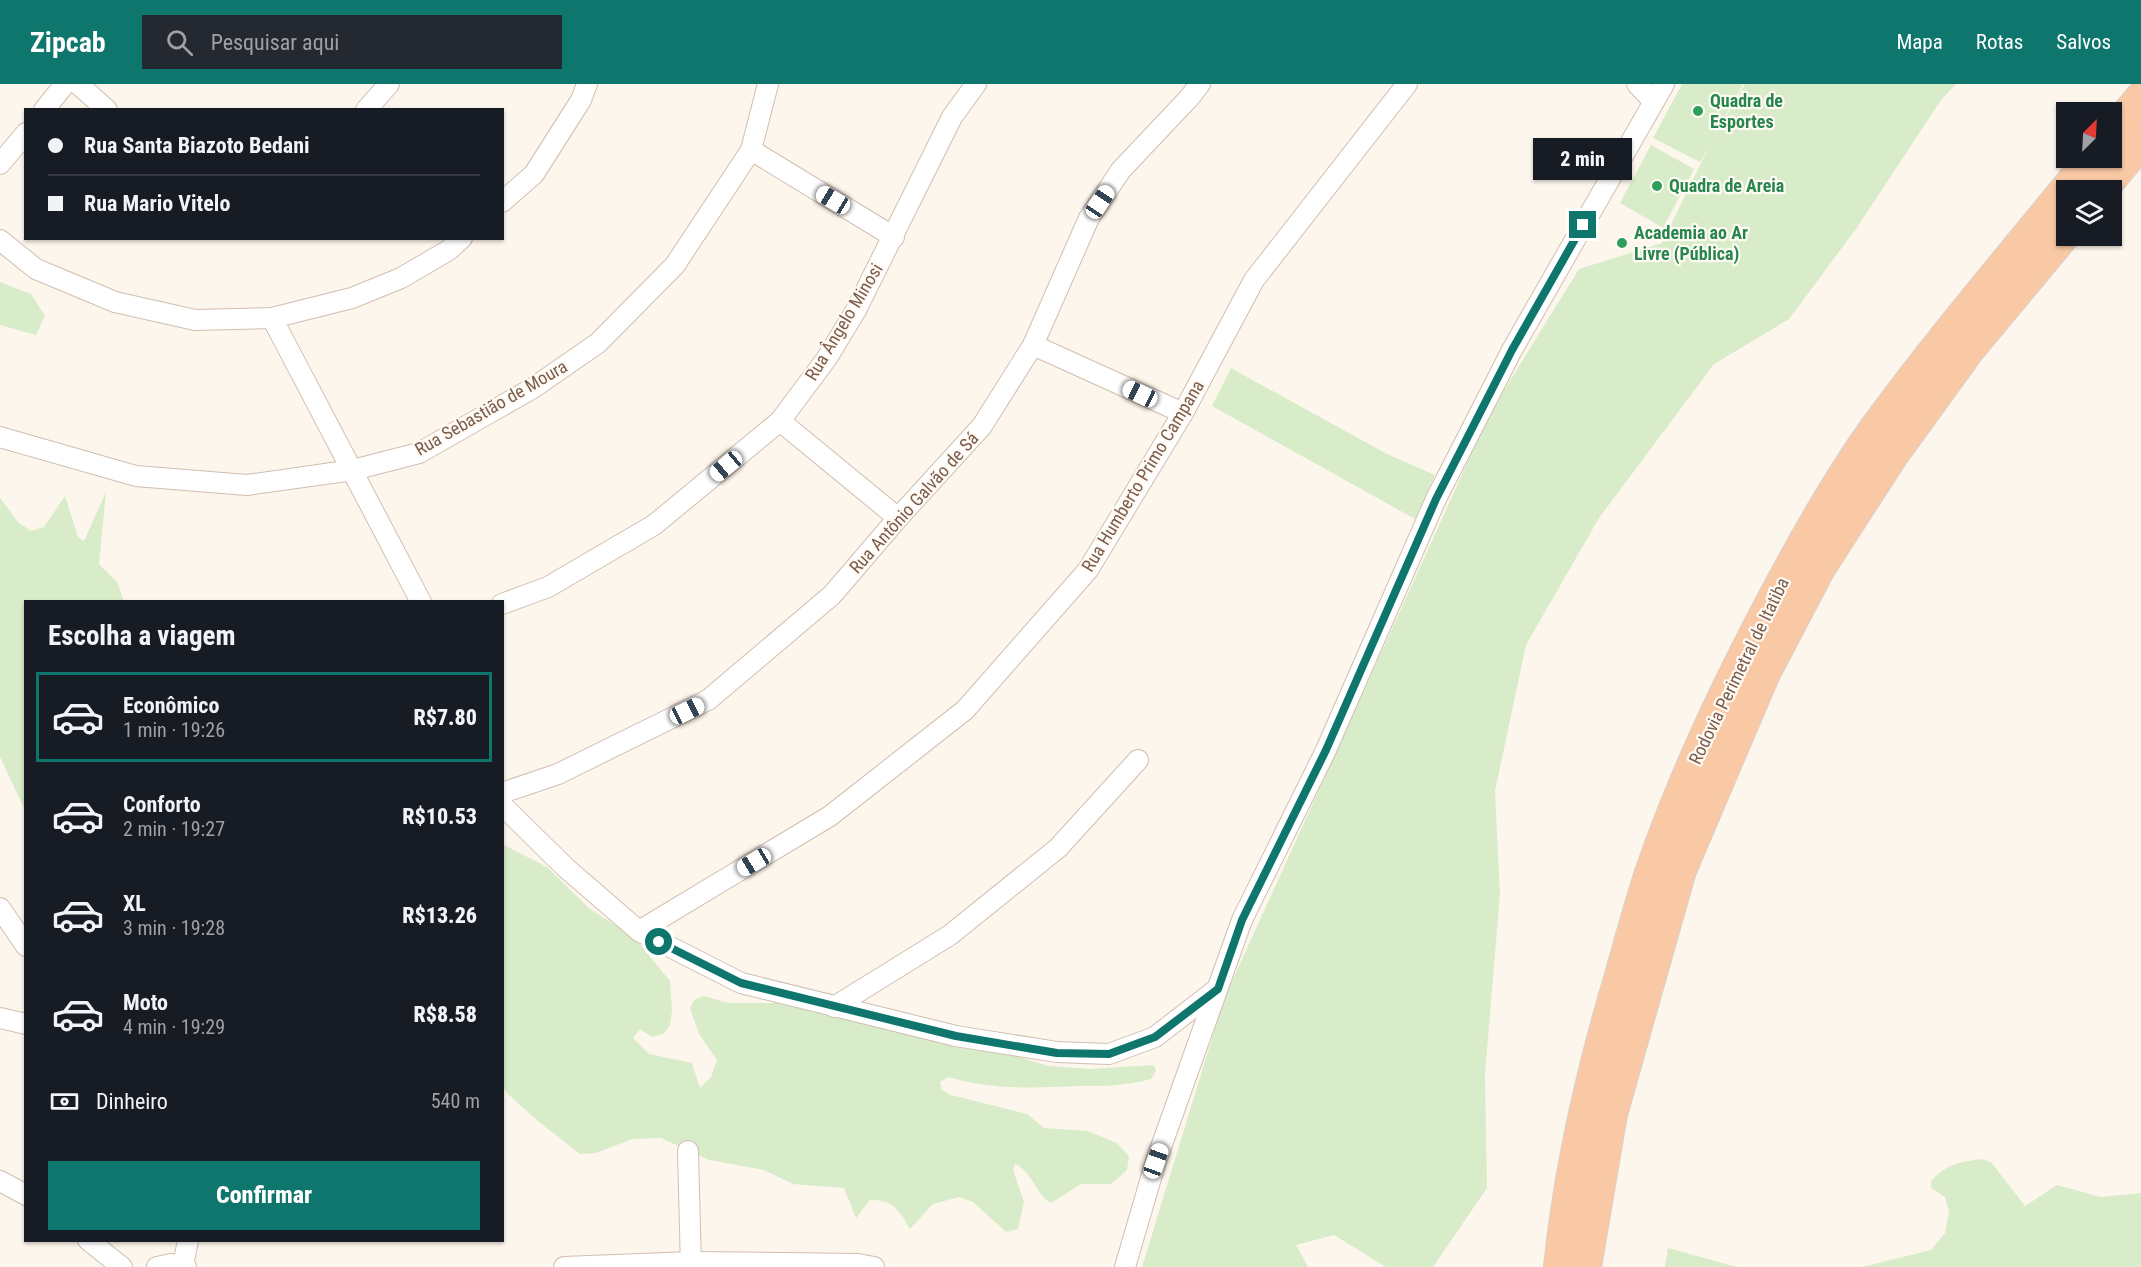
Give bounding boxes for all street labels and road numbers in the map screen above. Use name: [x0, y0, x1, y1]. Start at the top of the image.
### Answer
street label: Rua Ângelo Minosi: [800, 260, 887, 384]
street label: Rua Sebastião de Moura: [411, 355, 571, 460]
street label: Rua Humberto Primo Campana: [1077, 376, 1208, 575]
street label: Rua Antônio Galvão de Sá: [845, 428, 982, 578]
street label: Rodovia Perimetral de Itatiba: [1684, 574, 1793, 768]

